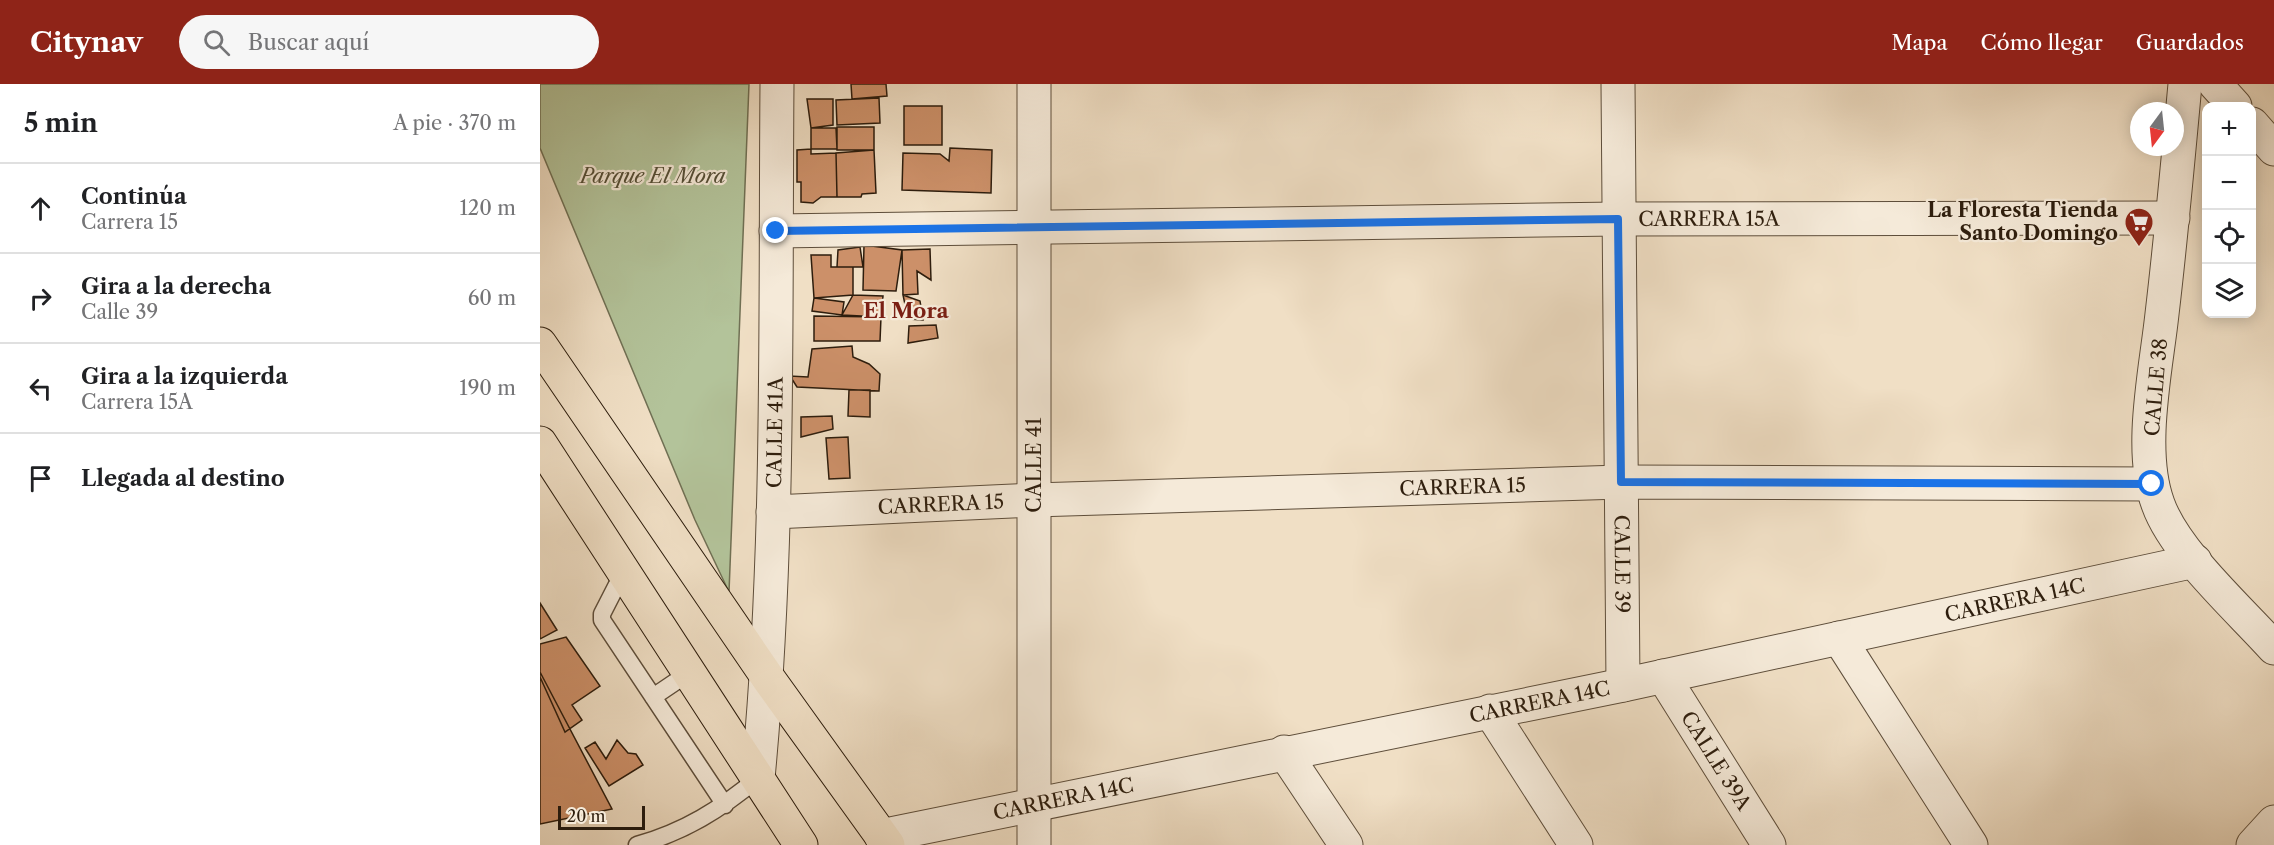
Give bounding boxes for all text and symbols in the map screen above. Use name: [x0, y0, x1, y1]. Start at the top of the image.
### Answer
search box: [179, 15, 599, 69]
text: Citynav: [30, 25, 143, 59]
icon: search: [200, 26, 233, 59]
text: Buscar aquí: [248, 29, 369, 56]
text: Mapa: [1891, 30, 1948, 55]
text: Cómo llegar: [1981, 30, 2103, 55]
text: Guardados: [2136, 30, 2244, 55]
north arrow: [2130, 102, 2184, 156]
map controls: [2202, 102, 2256, 318]
button: +: [2202, 102, 2256, 156]
text: 5 min: [24, 107, 98, 139]
text: A pie · 370 m: [393, 111, 516, 135]
button: −: [2202, 156, 2256, 210]
park label: Parque El Mora: [578, 164, 726, 188]
text: Continúa: [81, 183, 187, 210]
icon: ahead: [24, 192, 57, 225]
text: 120 m: [459, 196, 516, 220]
place label: La Floresta Tienda Santo Domingo: [1927, 198, 2118, 245]
supermarket icon: La Floresta Tienda Santo Domingo: [2123, 206, 2155, 248]
street label: CARRERA 15A: [1638, 207, 1781, 231]
text: Carrera 15: [81, 210, 178, 234]
button: locate: [2202, 210, 2256, 264]
route end: [762, 217, 788, 243]
button: layers: [2202, 264, 2256, 318]
text: Gira a la derecha: [81, 273, 271, 300]
icon: right: [24, 282, 57, 315]
text: 60 m: [468, 286, 516, 310]
district label: El Mora: [863, 298, 949, 323]
text: Calle 39: [81, 300, 158, 324]
street label: CALLE 38: [2140, 337, 2172, 437]
text: Gira a la izquierda: [81, 363, 288, 390]
icon: left: [24, 372, 57, 405]
text: 190 m: [459, 376, 516, 400]
street label: CALLE 41A: [762, 376, 788, 488]
text: Carrera 15A: [81, 390, 193, 414]
street label: CALLE 41: [1022, 417, 1046, 513]
icon: arrive: [24, 462, 57, 495]
text: Llegada al destino: [81, 465, 285, 492]
route start: [2138, 470, 2164, 496]
street label: CARRERA 15: [1399, 473, 1526, 501]
street label: CARRERA 15: [877, 489, 1005, 519]
street label: CALLE 39: [1610, 515, 1634, 613]
street label: CARRERA 14C: [1942, 573, 2087, 627]
street label: CARRERA 14C: [1467, 676, 1612, 728]
street label: CALLE 39A: [1676, 707, 1757, 816]
street label: CARRERA 14C: [991, 773, 1136, 825]
scale bar: [558, 803, 645, 830]
text: 20 m: [567, 806, 606, 826]

